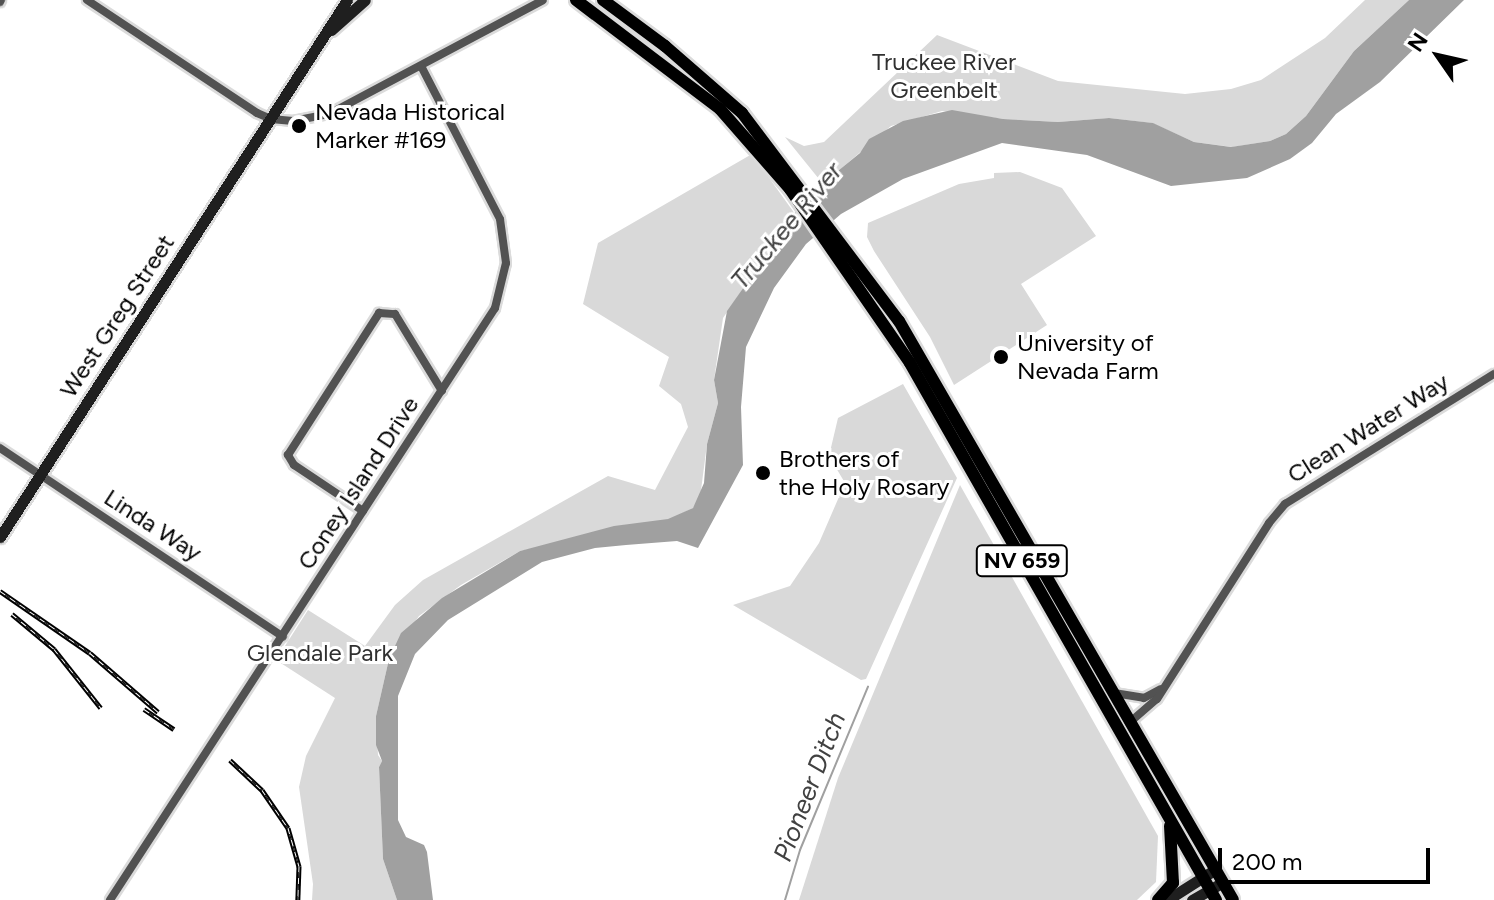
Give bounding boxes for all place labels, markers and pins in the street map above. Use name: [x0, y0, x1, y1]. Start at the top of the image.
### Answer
place label: Nevada Historical Marker #169: [315, 98, 505, 154]
marker: Nevada Historical Marker #169: [290, 117, 308, 135]
place label: University of Nevada Farm: [1017, 329, 1159, 385]
marker: University of Nevada Farm: [992, 348, 1010, 366]
place label: Brothers of the Holy Rosary: [779, 445, 949, 501]
marker: Brothers of the Holy Rosary: [754, 464, 772, 482]

